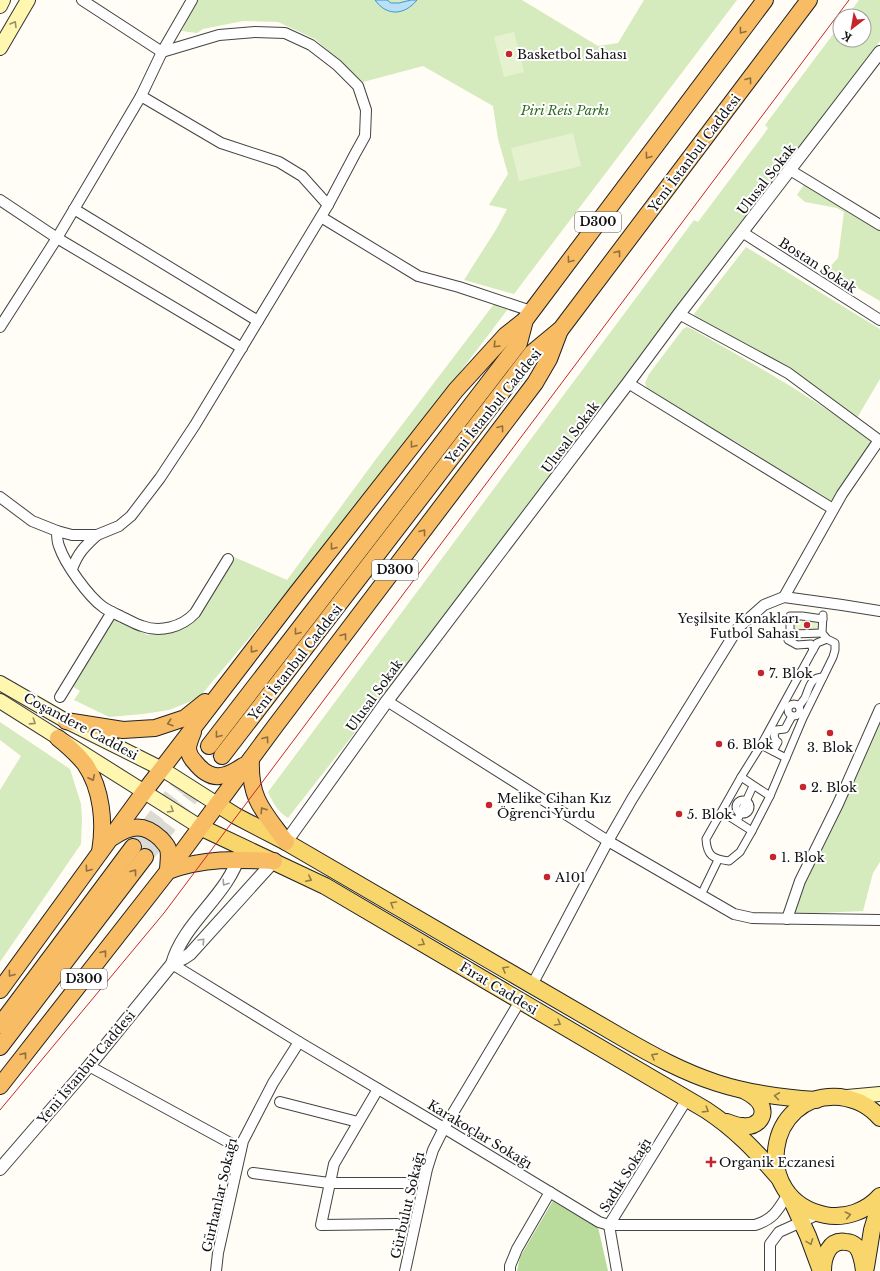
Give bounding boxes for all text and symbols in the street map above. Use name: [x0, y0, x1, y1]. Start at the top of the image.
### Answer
north arrow: [832, 8, 872, 48]
one-way arrow: [9, 21, 16, 28]
one-way arrow: [740, 27, 747, 34]
text: K: [839, 28, 854, 45]
place label: Basketbol Sahası: [517, 46, 628, 63]
marker: Basketbol Sahası: [504, 49, 514, 59]
one-way arrow: [744, 77, 751, 84]
street label: Yeni İstanbul Caddesi: [644, 91, 745, 216]
park label: Piri Reis Parkı: [520, 102, 609, 119]
street label: Ulusal Sokak: [733, 140, 799, 218]
one-way arrow: [646, 151, 653, 158]
road number: D300: [575, 212, 621, 232]
street label: Bostan Sokak: [776, 234, 860, 297]
one-way arrow: [613, 250, 621, 257]
one-way arrow: [568, 255, 575, 262]
one-way arrow: [493, 340, 501, 348]
street label: Yeni İstanbul Caddesi: [441, 345, 545, 468]
street label: Ulusal Sokak: [538, 398, 603, 476]
one-way arrow: [497, 426, 504, 433]
one-way arrow: [410, 441, 418, 448]
one-way arrow: [418, 530, 425, 537]
one-way arrow: [330, 543, 337, 550]
road number: D300: [372, 560, 418, 580]
street label: Yeni İstanbul Caddesi: [244, 600, 347, 725]
place label: Yeşilsite Konakları Futbol Sahası: [677, 610, 800, 642]
marker: Yeşilsite Konakları Futbol Sahası: [802, 620, 812, 630]
one-way arrow: [295, 628, 302, 635]
one-way arrow: [340, 633, 347, 640]
one-way arrow: [250, 645, 257, 652]
street label: Ulusal Sokak: [342, 656, 406, 735]
place label: 7. Blok: [769, 665, 813, 682]
marker: 7. Blok: [756, 668, 766, 678]
street label: Coşandere Caddesi: [21, 689, 142, 764]
one-way arrow: [28, 718, 35, 725]
one-way arrow: [167, 718, 174, 727]
marker: 3. Blok: [825, 728, 835, 738]
one-way arrow: [215, 731, 222, 738]
one-way arrow: [261, 736, 269, 743]
place label: 6. Blok: [727, 736, 773, 753]
marker: 6. Blok: [714, 739, 724, 749]
place label: 3. Blok: [807, 739, 853, 756]
one-way arrow: [87, 774, 95, 781]
place label: 2. Blok: [811, 779, 857, 796]
marker: 2. Blok: [798, 782, 808, 792]
place label: Melike Cihan Kız Öğrenci Yurdu: [497, 790, 611, 822]
marker: Melike Cihan Kız Öğrenci Yurdu: [484, 800, 494, 810]
one-way arrow: [167, 805, 174, 812]
place label: 5. Blok: [687, 806, 732, 823]
one-way arrow: [260, 807, 268, 814]
marker: 5. Blok: [674, 809, 684, 819]
place label: 1. Blok: [781, 849, 825, 866]
marker: 1. Blok: [768, 852, 778, 862]
one-way arrow: [85, 865, 93, 872]
one-way arrow: [129, 869, 136, 876]
place label: A101: [554, 869, 586, 886]
marker: A101: [542, 872, 552, 882]
one-way arrow: [305, 874, 312, 881]
one-way arrow: [222, 879, 230, 886]
one-way arrow: [390, 902, 397, 909]
one-way arrow: [198, 938, 205, 946]
one-way arrow: [418, 939, 425, 946]
one-way arrow: [99, 950, 106, 957]
street label: Fırat Caddesi: [457, 958, 541, 1019]
one-way arrow: [502, 967, 509, 974]
road number: D300: [61, 969, 107, 989]
one-way arrow: [9, 970, 16, 977]
street label: Yeni İstanbul Caddesi: [33, 1007, 139, 1128]
one-way arrow: [554, 1019, 561, 1026]
one-way arrow: [19, 1053, 26, 1060]
one-way arrow: [651, 1053, 658, 1060]
one-way arrow: [774, 1092, 780, 1101]
street label: Karakoçlar Sokağı: [424, 1096, 536, 1173]
one-way arrow: [702, 1106, 709, 1113]
street label: Sadık Sokağı: [596, 1134, 655, 1216]
street label: Gürhanlar Sokağı: [198, 1136, 241, 1254]
street label: Gürbulut Sokağı: [387, 1149, 428, 1260]
place label: Organik Eczanesi: [719, 1154, 836, 1171]
marker: Organik Eczanesi: [706, 1157, 716, 1167]
one-way arrow: [845, 1211, 851, 1219]
one-way arrow: [806, 1238, 814, 1245]

